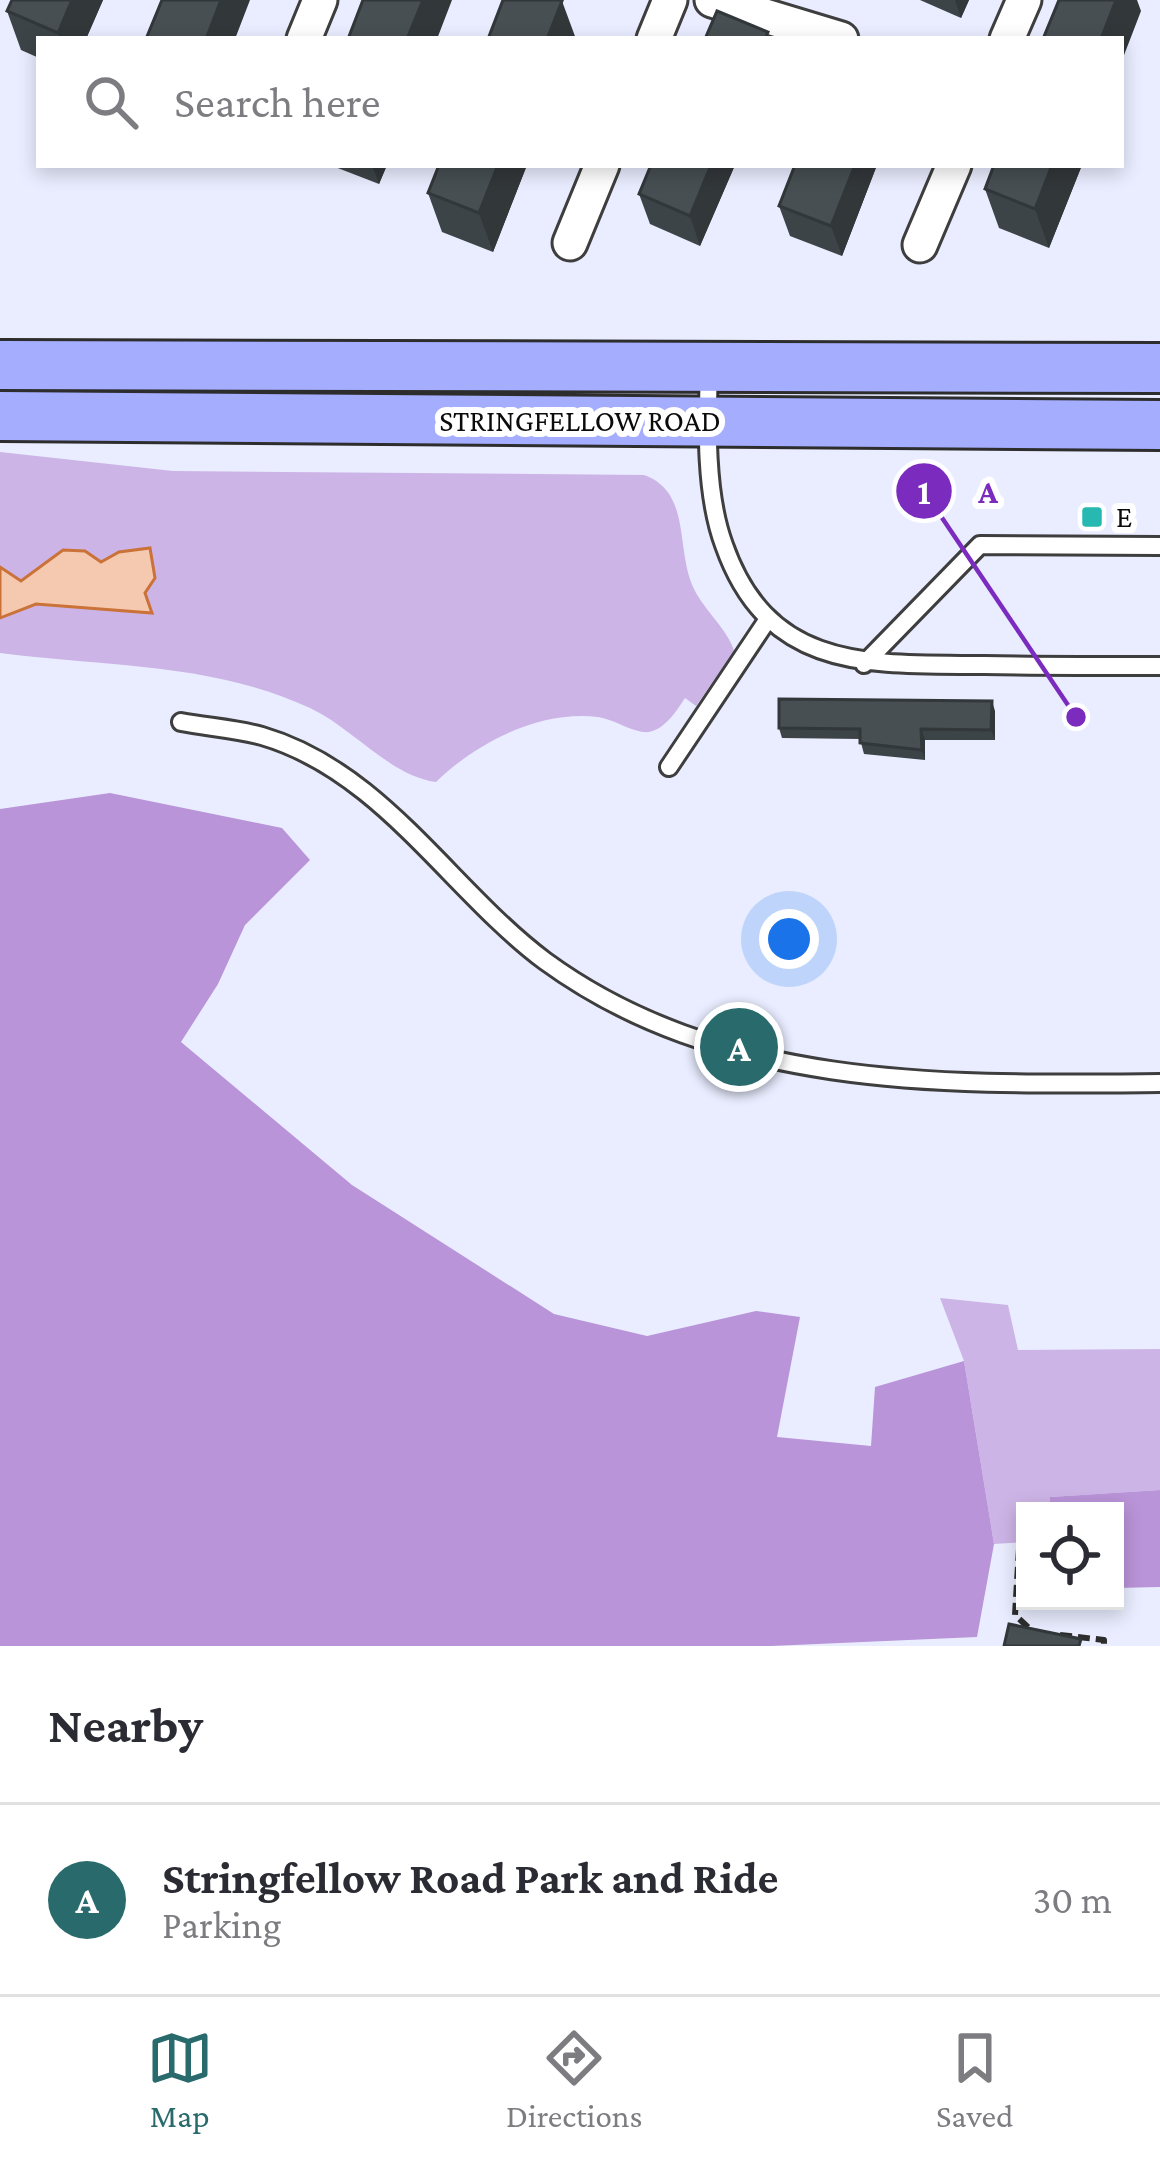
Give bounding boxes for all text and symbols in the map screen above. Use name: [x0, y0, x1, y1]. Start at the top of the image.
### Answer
search box: [36, 36, 1124, 168]
icon: search: [78, 69, 144, 135]
text: Search here: [174, 77, 381, 127]
street label: STRINGFELLOW ROAD: [439, 404, 721, 437]
callout: A: [894, 457, 1022, 526]
text: 1: [917, 472, 931, 512]
text: A: [977, 473, 998, 510]
place label: E: [1116, 500, 1132, 533]
marker: E: [1079, 504, 1105, 530]
your location: [759, 909, 819, 969]
pin: A: [700, 1002, 778, 1092]
map controls: [1016, 1502, 1124, 1610]
button: locate: [1016, 1502, 1124, 1610]
text: Nearby: [48, 1696, 203, 1753]
text: Stringfellow Road Park and Ride: [162, 1853, 778, 1903]
text: A: [75, 1878, 99, 1921]
text: 30 m: [1033, 1878, 1112, 1921]
text: Parking: [162, 1903, 281, 1946]
tab: Map: [147, 2025, 213, 2134]
tab: Directions: [506, 2025, 643, 2134]
tab: Saved: [936, 2025, 1013, 2134]

